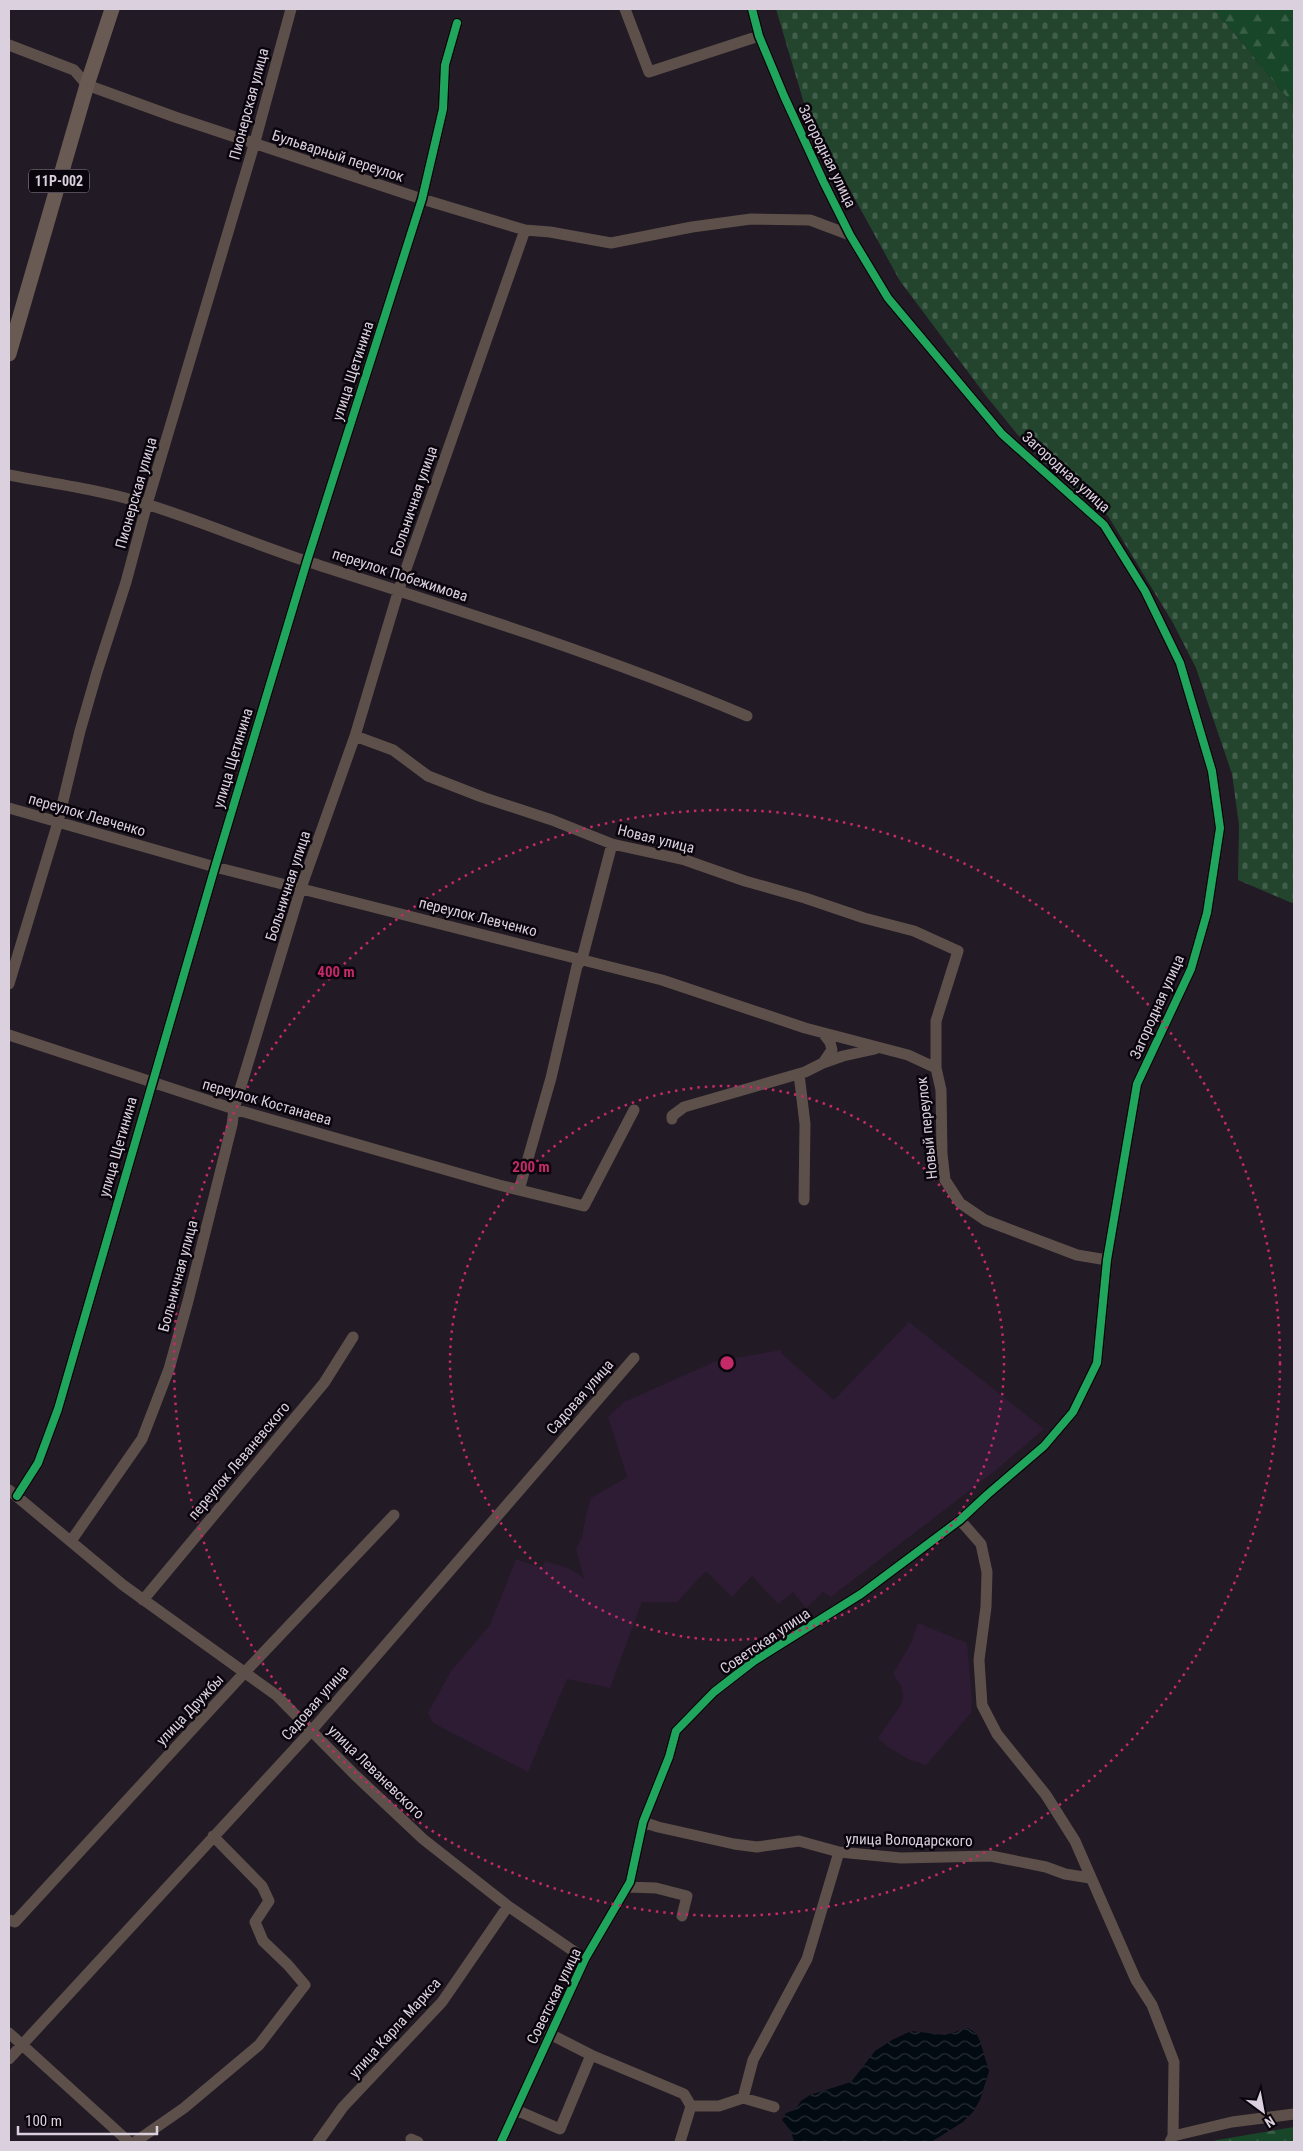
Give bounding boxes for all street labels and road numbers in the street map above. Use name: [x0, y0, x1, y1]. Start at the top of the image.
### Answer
street label: Пионерская улица: [225, 46, 273, 162]
street label: Загородная улица: [794, 102, 860, 210]
street label: Бульварный переулок: [270, 126, 406, 186]
road number: 11Р-002: [29, 170, 89, 192]
street label: улица Щетинина: [328, 319, 378, 423]
street label: Загородная улица: [1018, 428, 1114, 516]
street label: Пионерская улица: [112, 435, 160, 551]
street label: Больничная улица: [387, 444, 441, 558]
street label: переулок Побежимова: [330, 545, 470, 605]
street label: улица Щетинина: [209, 706, 257, 810]
street label: переулок Левченко: [26, 790, 148, 840]
street label: Новая улица: [616, 821, 696, 857]
street label: Больничная улица: [262, 829, 314, 943]
street label: переулок Левченко: [417, 894, 539, 940]
street label: Загородная улица: [1126, 952, 1188, 1062]
street label: переулок Костанаева: [200, 1075, 334, 1129]
street label: Новый переулок: [913, 1076, 941, 1180]
street label: улица Щетинина: [95, 1095, 141, 1199]
street label: Больничная улица: [154, 1218, 202, 1334]
street label: Садовая улица: [543, 1356, 617, 1438]
street label: переулок Леваневского: [184, 1398, 294, 1524]
street label: Советская улица: [717, 1604, 813, 1678]
street label: Садовая улица: [278, 1662, 352, 1744]
street label: улица Дружбы: [153, 1671, 227, 1749]
street label: улица Леваневского: [324, 1721, 428, 1823]
street label: улица Володарского: [845, 1830, 973, 1850]
street label: Советская улица: [523, 1945, 585, 2047]
street label: улица Карла Маркса: [345, 1974, 445, 2082]

